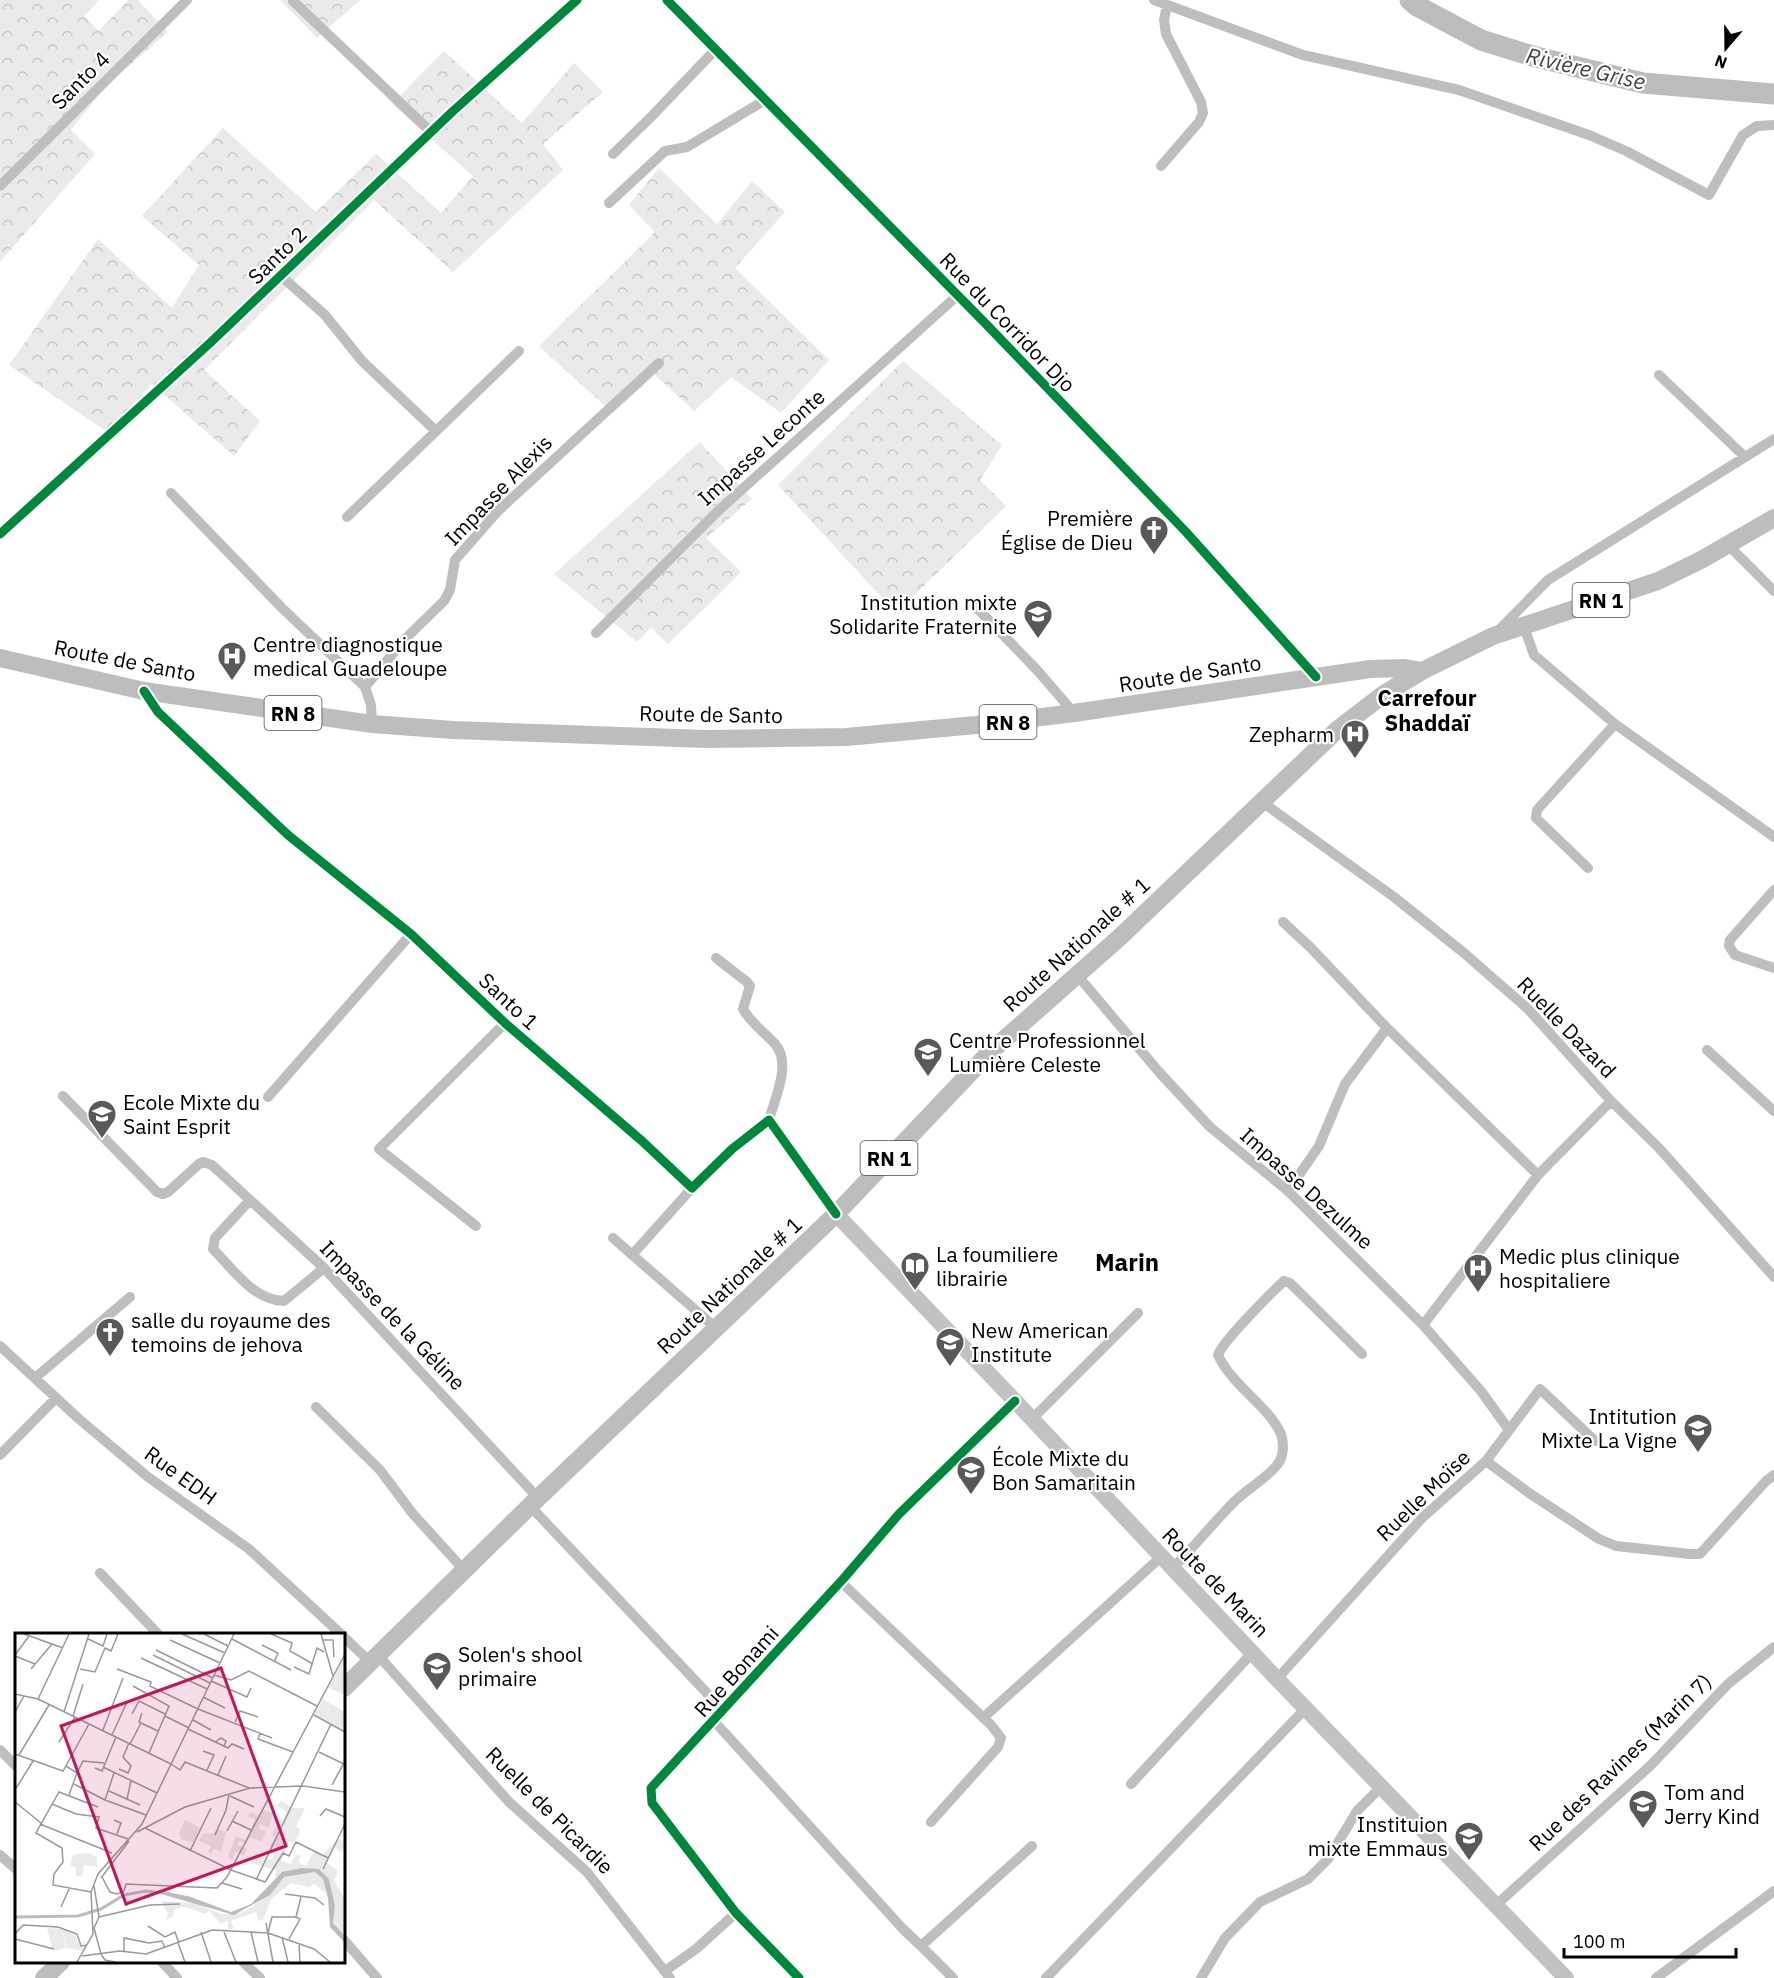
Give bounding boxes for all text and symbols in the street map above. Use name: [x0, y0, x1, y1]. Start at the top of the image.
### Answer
north arrow: [1696, 18, 1756, 78]
water label: Rivière Grise: [1524, 40, 1648, 96]
street label: Santo 4: [45, 45, 115, 115]
text: N: [1712, 51, 1730, 73]
street label: Santo 2: [241, 220, 313, 290]
street label: Rue du Corridor Djo: [934, 246, 1082, 398]
street label: Impasse Leconte: [692, 382, 830, 512]
street label: Impasse Alexis: [438, 429, 558, 551]
place label: Première Église de Dieu: [1001, 504, 1133, 556]
church icon: Première Église de Dieu: [1138, 514, 1170, 556]
road number: RN 1: [1572, 583, 1630, 617]
place label: Institution mixte Solidarite Fraternite: [829, 588, 1017, 640]
school or university icon: Institution mixte Solidarite Fraternite: [1022, 598, 1054, 640]
place label: Centre diagnostique medical Guadeloupe: [253, 630, 447, 682]
street label: Route de Santo: [52, 633, 198, 687]
hospital icon: Centre diagnostique medical Guadeloupe: [216, 640, 248, 682]
street label: Route de Santo: [1117, 648, 1263, 698]
district label: Carrefour Shaddaï: [1377, 683, 1477, 737]
road number: RN 8: [264, 696, 322, 730]
street label: Route de Santo: [639, 699, 783, 729]
road number: RN 8: [980, 705, 1036, 739]
hospital icon: Zepharm: [1339, 718, 1371, 760]
place label: Zepharm: [1249, 720, 1334, 748]
street label: Route Nationale # 1: [996, 870, 1156, 1018]
street label: Santo 1: [473, 966, 545, 1036]
street label: Ruelle Dazard: [1512, 970, 1622, 1084]
place label: Centre Professionnel Lumière Celeste: [949, 1026, 1146, 1078]
school or university icon: Centre Professionnel Lumière Celeste: [912, 1036, 944, 1078]
place label: Ecole Mixte du Saint Esprit: [123, 1088, 260, 1140]
school or university icon: Ecole Mixte du Saint Esprit: [86, 1098, 118, 1140]
street label: Impasse Dezulme: [1235, 1121, 1379, 1255]
road number: RN 1: [860, 1141, 918, 1175]
street label: Route Nationale # 1: [650, 1210, 808, 1360]
street label: Impasse de la Géline: [314, 1234, 472, 1396]
place label: La foumiliere librairie: [936, 1240, 1058, 1292]
place label: Medic plus clinique hospitaliere: [1499, 1242, 1680, 1294]
district label: Marin: [1095, 1246, 1159, 1278]
library icon: La foumiliere librairie: [899, 1250, 931, 1292]
hospital icon: Medic plus clinique hospitaliere: [1462, 1252, 1494, 1294]
place label: salle du royaume des temoins de jehova: [131, 1306, 331, 1358]
church icon: salle du royaume des temoins de jehova: [94, 1316, 126, 1358]
place label: New American Institute: [971, 1316, 1108, 1368]
school or university icon: New American Institute: [934, 1326, 966, 1368]
place label: Intitution Mixte La Vigne: [1541, 1402, 1677, 1454]
school or university icon: Intitution Mixte La Vigne: [1682, 1412, 1714, 1454]
street label: Rue EDH: [139, 1439, 223, 1511]
street label: Ruelle Moïse: [1370, 1443, 1476, 1547]
place label: École Mixte du Bon Samaritain: [992, 1444, 1136, 1496]
school or university icon: École Mixte du Bon Samaritain: [955, 1454, 987, 1496]
street label: Route de Marin: [1156, 1521, 1276, 1643]
street label: Rue Bonami: [687, 1619, 785, 1723]
inset map: [15, 1633, 345, 1963]
place label: Solen's shool primaire: [458, 1640, 583, 1692]
school or university icon: Solen's shool primaire: [421, 1650, 453, 1692]
street label: Rue des Ravines (Marin 7): [1523, 1667, 1717, 1857]
street label: Ruelle de Picardie: [480, 1740, 620, 1880]
place label: Tom and Jerry Kind: [1664, 1778, 1760, 1830]
school or university icon: Tom and Jerry Kind: [1627, 1788, 1659, 1830]
place label: Instituion mixte Emmaus: [1308, 1810, 1448, 1862]
school or university icon: Instituion mixte Emmaus: [1453, 1820, 1485, 1862]
scale bar: [1564, 1921, 1736, 1959]
text: 100 m: [1573, 1930, 1625, 1953]

